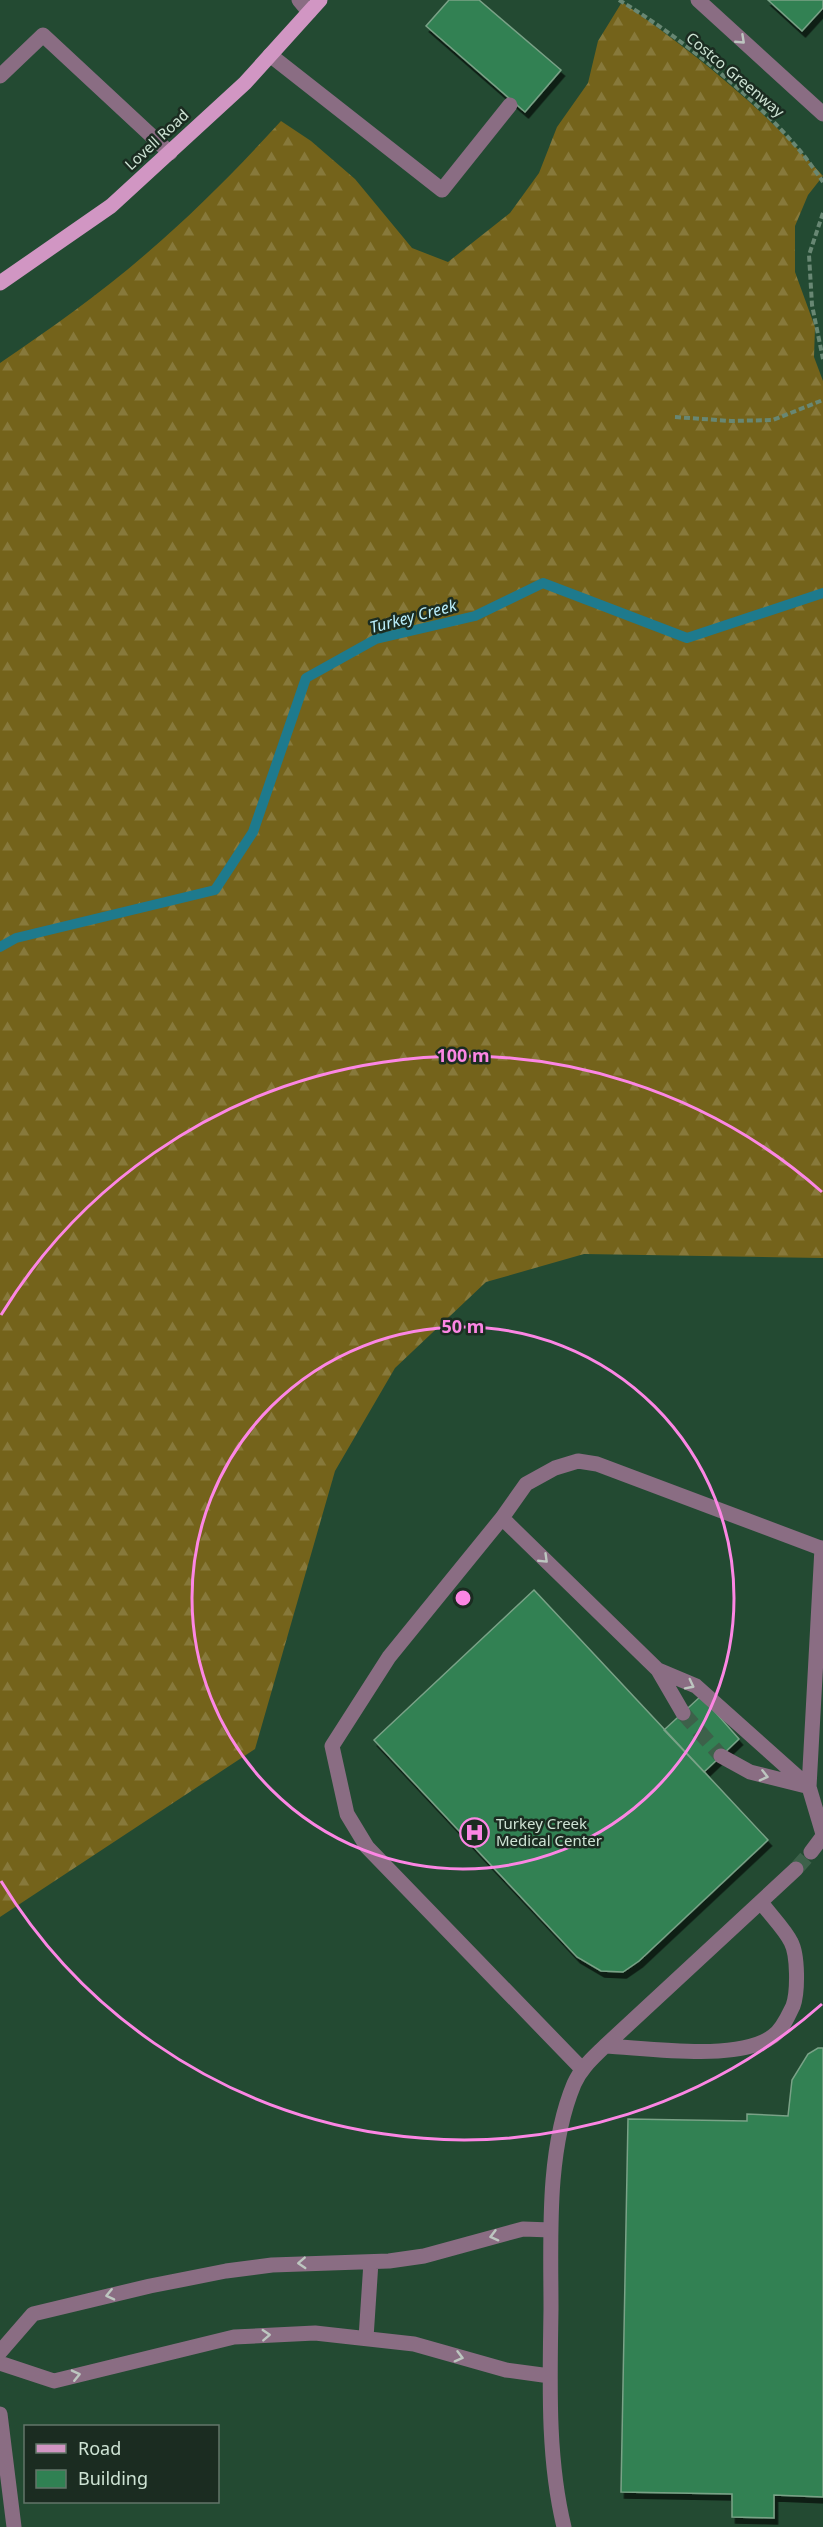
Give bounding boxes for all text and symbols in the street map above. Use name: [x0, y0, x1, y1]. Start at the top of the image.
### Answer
street label: Costco Greenway: [682, 27, 789, 121]
one-way arrow: [734, 33, 744, 44]
street label: Lovell Road: [120, 105, 193, 174]
water label: Turkey Creek: [367, 594, 460, 638]
text: 100 m: [436, 1043, 490, 1067]
text: 50 m: [442, 1314, 484, 1338]
one-way arrow: [537, 1552, 547, 1563]
centre of rings: [453, 1588, 473, 1608]
one-way arrow: [684, 1677, 695, 1689]
one-way arrow: [758, 1768, 768, 1781]
place label: Turkey Creek Medical Center: [496, 1813, 602, 1850]
hospital icon: Turkey Creek Medical Center: [459, 1817, 491, 1849]
one-way arrow: [489, 2228, 499, 2241]
one-way arrow: [298, 2257, 307, 2270]
one-way arrow: [105, 2288, 115, 2301]
one-way arrow: [262, 2328, 271, 2341]
one-way arrow: [454, 2349, 464, 2362]
one-way arrow: [71, 2370, 81, 2383]
legend: [24, 2425, 219, 2503]
text: Road: [78, 2436, 121, 2460]
text: Building: [78, 2466, 148, 2490]

